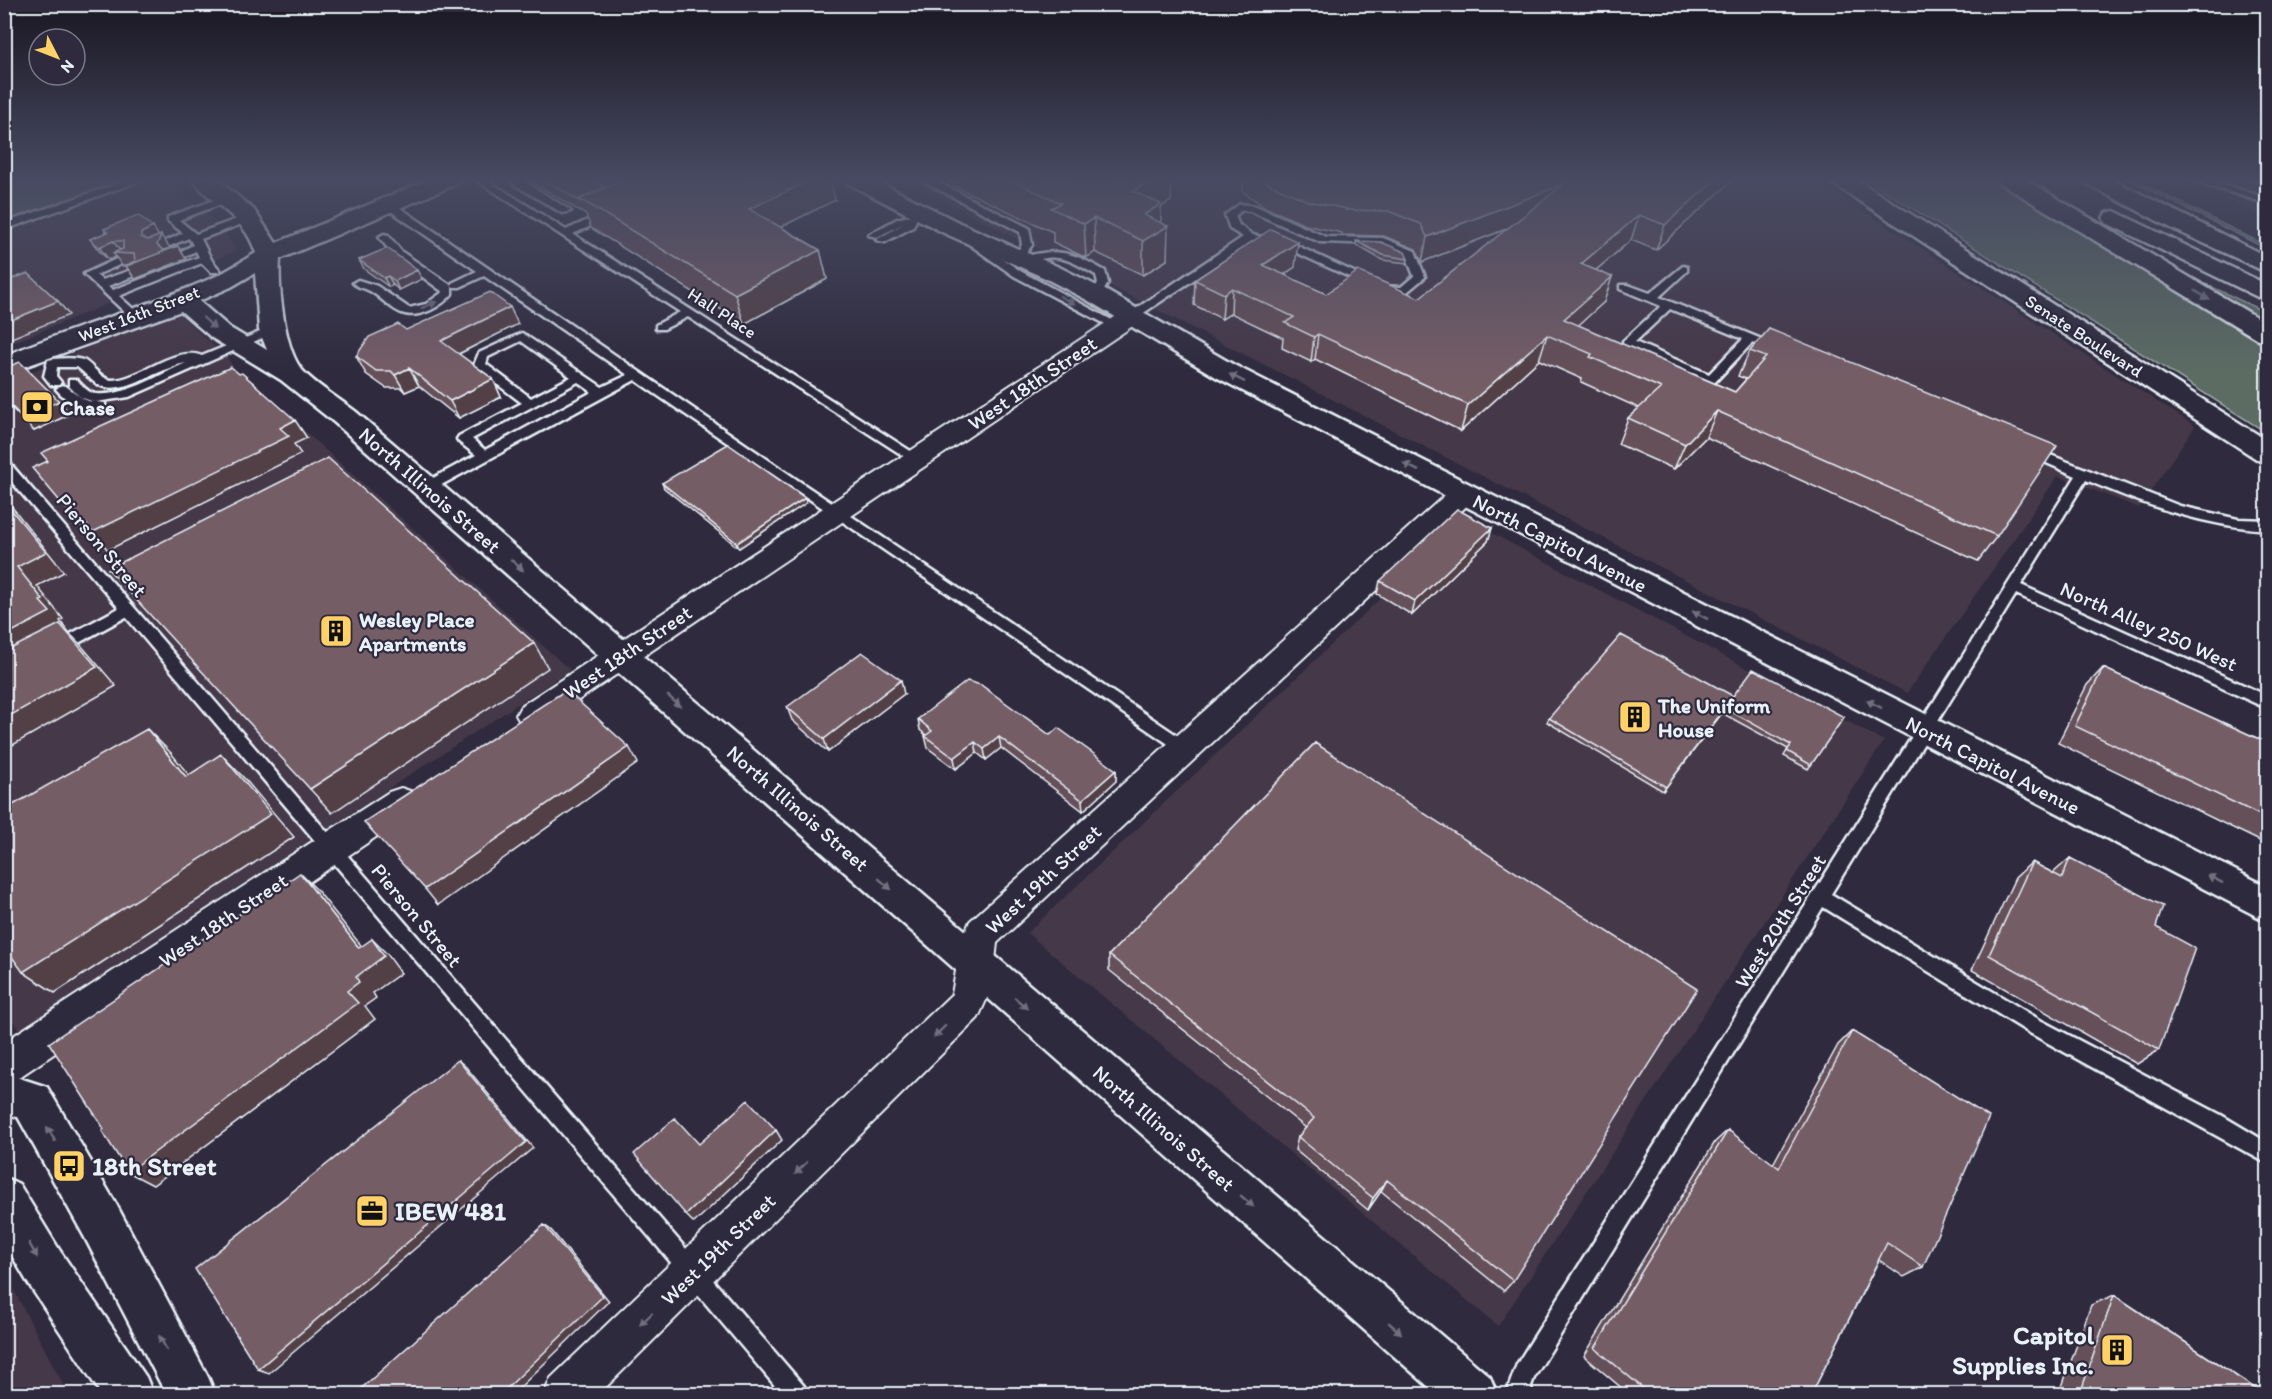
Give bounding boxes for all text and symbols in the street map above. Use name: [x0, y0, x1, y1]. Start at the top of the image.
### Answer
north arrow: [27, 27, 87, 87]
text: N: [57, 56, 78, 77]
street label: West 16th Street: [75, 281, 203, 347]
street label: Hall Place: [684, 283, 760, 343]
street label: Senate Boulevard: [2021, 290, 2147, 382]
one-way arrow: [2194, 290, 2210, 301]
one-way arrow: [1059, 295, 1076, 305]
one-way arrow: [420, 301, 437, 310]
one-way arrow: [201, 316, 216, 329]
street label: West 18th Street: [963, 331, 1101, 435]
one-way arrow: [1229, 373, 1246, 383]
bank icon: Chase: [19, 389, 55, 425]
place label: Chase: [60, 395, 115, 420]
street label: North Illinois Street: [354, 422, 506, 559]
one-way arrow: [1402, 462, 1419, 472]
street label: Pierson Street: [51, 488, 153, 602]
street label: North Capitol Avenue: [1469, 488, 1651, 598]
one-way arrow: [509, 558, 524, 571]
street label: North Alley 250 West: [2057, 576, 2242, 676]
street label: West 18th Street: [558, 600, 696, 704]
place label: Wesley Place Apartments: [358, 607, 475, 657]
one-way arrow: [1691, 610, 1708, 620]
building icon: Wesley Place Apartments: [318, 613, 354, 649]
place label: The Uniform House: [1657, 693, 1771, 742]
one-way arrow: [666, 694, 681, 707]
building icon: The Uniform House: [1617, 699, 1653, 735]
one-way arrow: [1865, 699, 1882, 709]
street label: North Capitol Avenue: [1902, 710, 2084, 820]
street label: North Illinois Street: [722, 740, 874, 877]
street label: West 19th Street: [980, 819, 1106, 939]
street label: West 20th Street: [1729, 849, 1831, 992]
street label: Pierson Street: [366, 858, 468, 972]
street label: West 18th Street: [154, 868, 292, 972]
one-way arrow: [2207, 874, 2224, 884]
one-way arrow: [877, 877, 892, 890]
one-way arrow: [1013, 996, 1028, 1009]
one-way arrow: [934, 1024, 948, 1038]
street label: North Illinois Street: [1088, 1060, 1240, 1197]
one-way arrow: [46, 1126, 56, 1143]
bus stop icon: 18th Street: [51, 1148, 87, 1184]
place label: 18th Street: [92, 1150, 217, 1182]
one-way arrow: [794, 1160, 808, 1174]
street label: West 19th Street: [655, 1188, 781, 1310]
office icon: IBEW 481: [354, 1193, 390, 1229]
one-way arrow: [1239, 1194, 1254, 1207]
place label: IBEW 481: [395, 1195, 506, 1227]
one-way arrow: [28, 1242, 39, 1258]
one-way arrow: [640, 1311, 654, 1325]
place label: Capitol Supplies Inc.: [1952, 1319, 2095, 1381]
one-way arrow: [1387, 1321, 1402, 1334]
building icon: Capitol Supplies Inc.: [2099, 1332, 2135, 1368]
one-way arrow: [158, 1334, 168, 1351]

